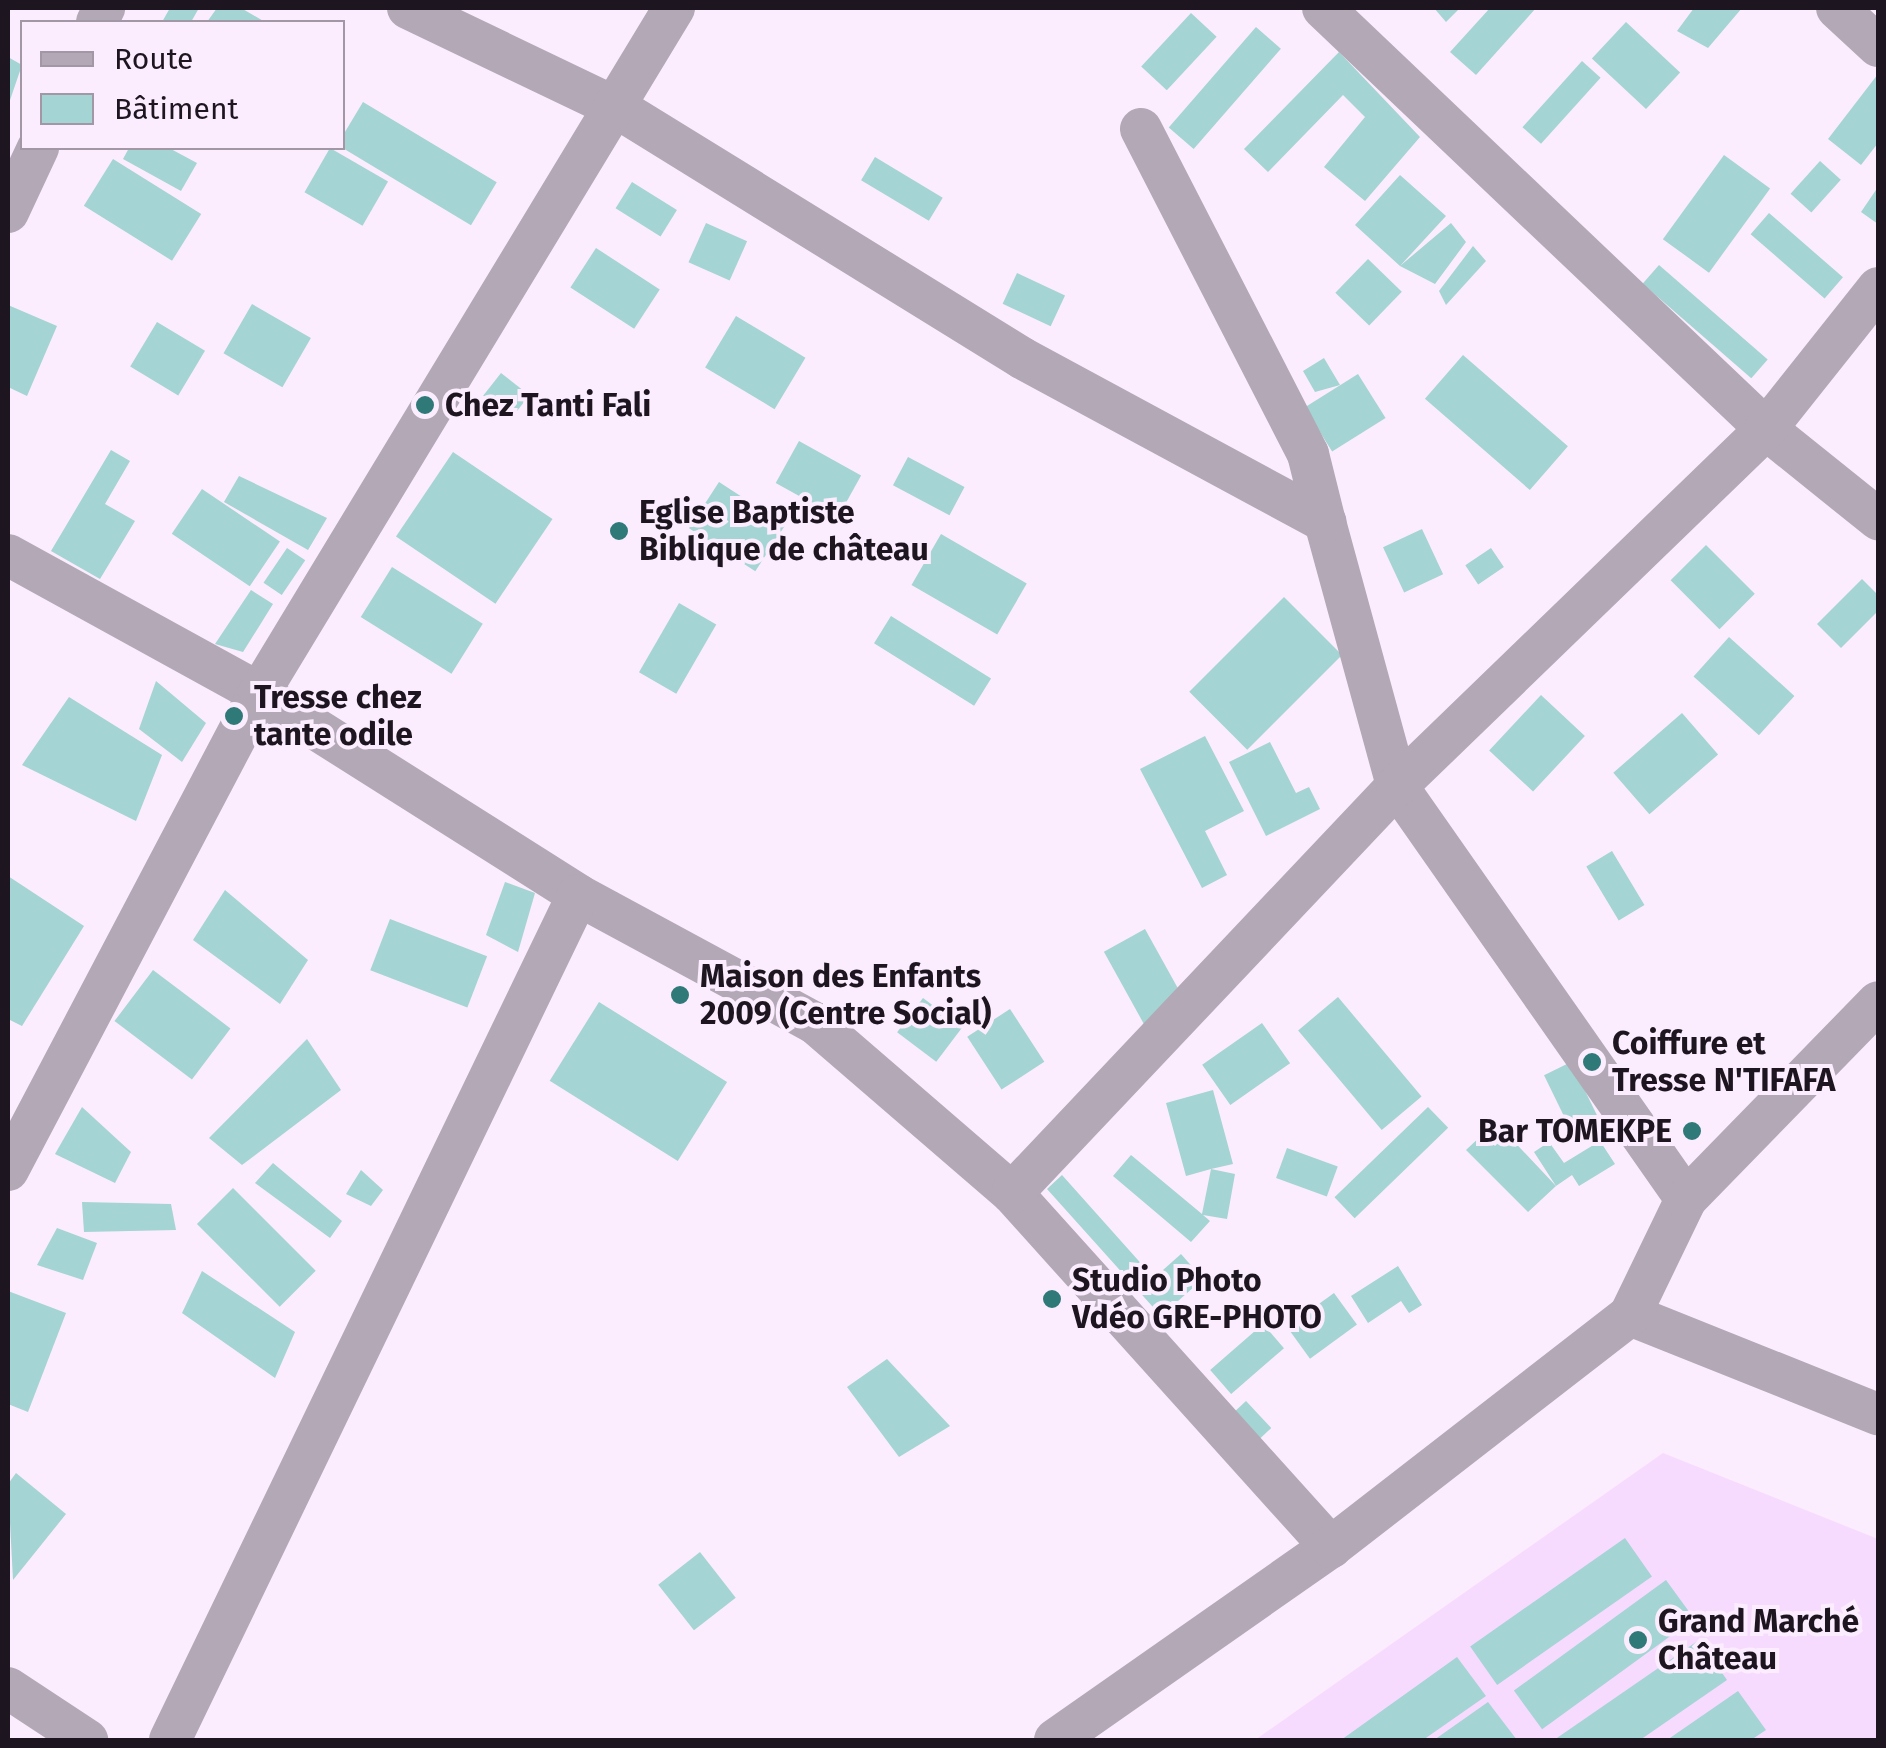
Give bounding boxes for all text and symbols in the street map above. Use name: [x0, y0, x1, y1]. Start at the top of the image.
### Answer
legend: [20, 20, 345, 150]
text: Route: [114, 41, 193, 77]
text: Bâtiment: [114, 91, 238, 127]
place label: Chez Tanti Fali: [445, 386, 651, 424]
marker: Chez Tanti Fali: [414, 394, 436, 416]
place label: Eglise Baptiste Biblique de château: [639, 494, 929, 569]
marker: Eglise Baptiste Biblique de château: [608, 520, 630, 542]
place label: Tresse chez tante odile: [254, 679, 422, 754]
marker: Tresse chez tante odile: [223, 705, 245, 727]
place label: Maison des Enfants 2009 (Centre Social): [700, 958, 991, 1033]
marker: Maison des Enfants 2009 (Centre Social): [669, 984, 691, 1006]
place label: Coiffure et Tresse N'TIFAFA: [1612, 1025, 1835, 1100]
marker: Coiffure et Tresse N'TIFAFA: [1581, 1051, 1603, 1073]
place label: Bar TOMEKPE: [1478, 1112, 1672, 1150]
marker: Bar TOMEKPE: [1681, 1120, 1703, 1142]
place label: Studio Photo Vdéo GRE-PHOTO: [1072, 1262, 1322, 1337]
marker: Studio Photo Vdéo GRE-PHOTO: [1041, 1288, 1063, 1310]
place label: Grand Marché Château: [1658, 1603, 1859, 1678]
marker: Grand Marché Château: [1627, 1629, 1649, 1651]

